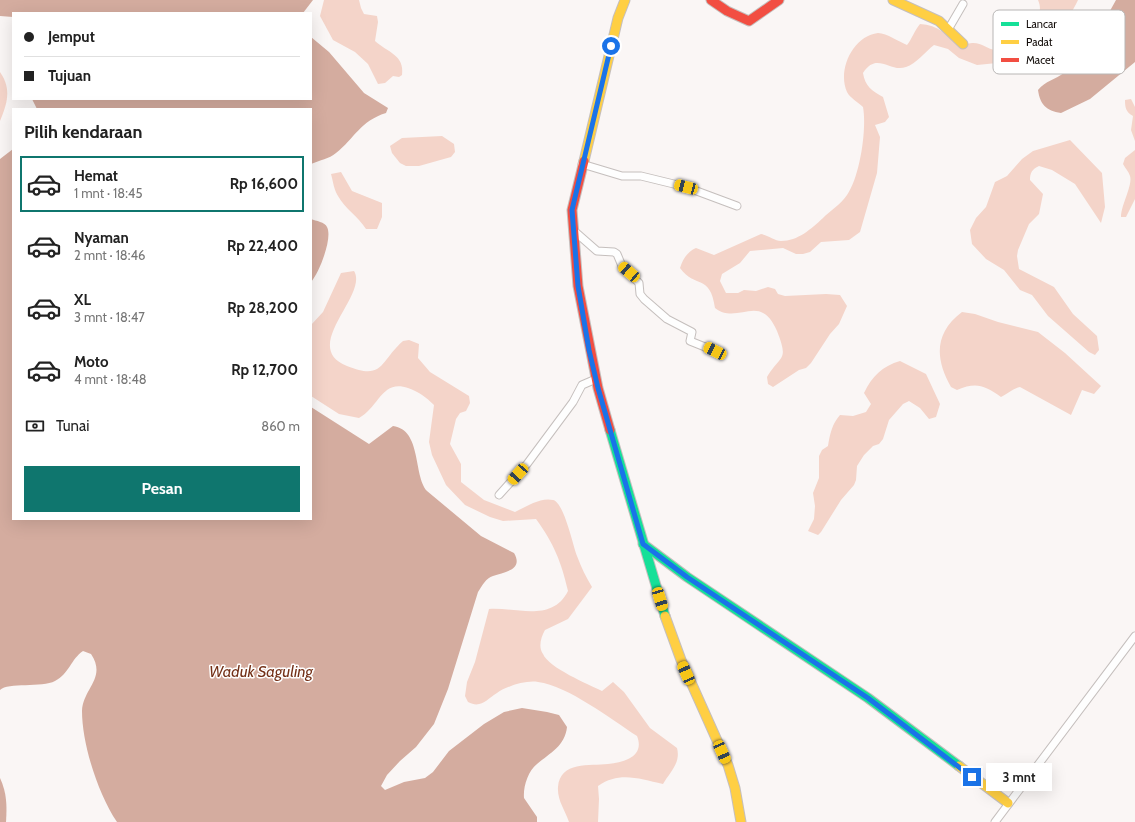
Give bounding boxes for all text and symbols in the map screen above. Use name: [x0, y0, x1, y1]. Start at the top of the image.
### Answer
legend: [993, 10, 1125, 74]
text: Lancar: [1026, 17, 1057, 31]
text: Jemput: [48, 28, 95, 46]
text: Padat: [1026, 35, 1053, 49]
route start: [602, 37, 620, 55]
text: Macet: [1026, 53, 1055, 67]
text: Tujuan: [48, 67, 91, 85]
text: Pilih kendaraan: [24, 121, 142, 143]
icon: car: [26, 166, 62, 202]
text: Hemat: [74, 167, 118, 185]
text: Rp 16,600: [230, 175, 298, 193]
car: [673, 178, 699, 196]
text: 1 mnt · 18:45: [74, 185, 142, 201]
icon: car: [26, 228, 62, 264]
text: Nyaman: [74, 229, 129, 247]
text: Rp 22,400: [227, 237, 298, 255]
text: 2 mnt · 18:46: [74, 247, 145, 263]
car: [616, 260, 642, 284]
icon: car: [26, 290, 62, 326]
text: XL: [74, 291, 91, 309]
text: Rp 28,200: [227, 299, 298, 317]
text: 3 mnt · 18:47: [74, 309, 145, 325]
car: [702, 340, 728, 362]
icon: car: [26, 352, 62, 388]
text: Moto: [74, 353, 108, 371]
text: Rp 12,700: [231, 361, 298, 379]
text: 4 mnt · 18:48: [74, 371, 147, 387]
icon: cash: [24, 415, 46, 437]
text: Tunai: [56, 417, 89, 435]
text: 860 m: [261, 418, 300, 434]
car: [506, 461, 530, 487]
button: Pesan: [24, 466, 300, 512]
car: [651, 586, 669, 612]
car: [676, 660, 696, 686]
water label: Waduk Saguling: [209, 662, 314, 681]
car: [712, 739, 732, 765]
callout: 3 mnt: [986, 763, 1052, 791]
route end: [963, 768, 981, 786]
text: 3 mnt: [1003, 769, 1035, 785]

